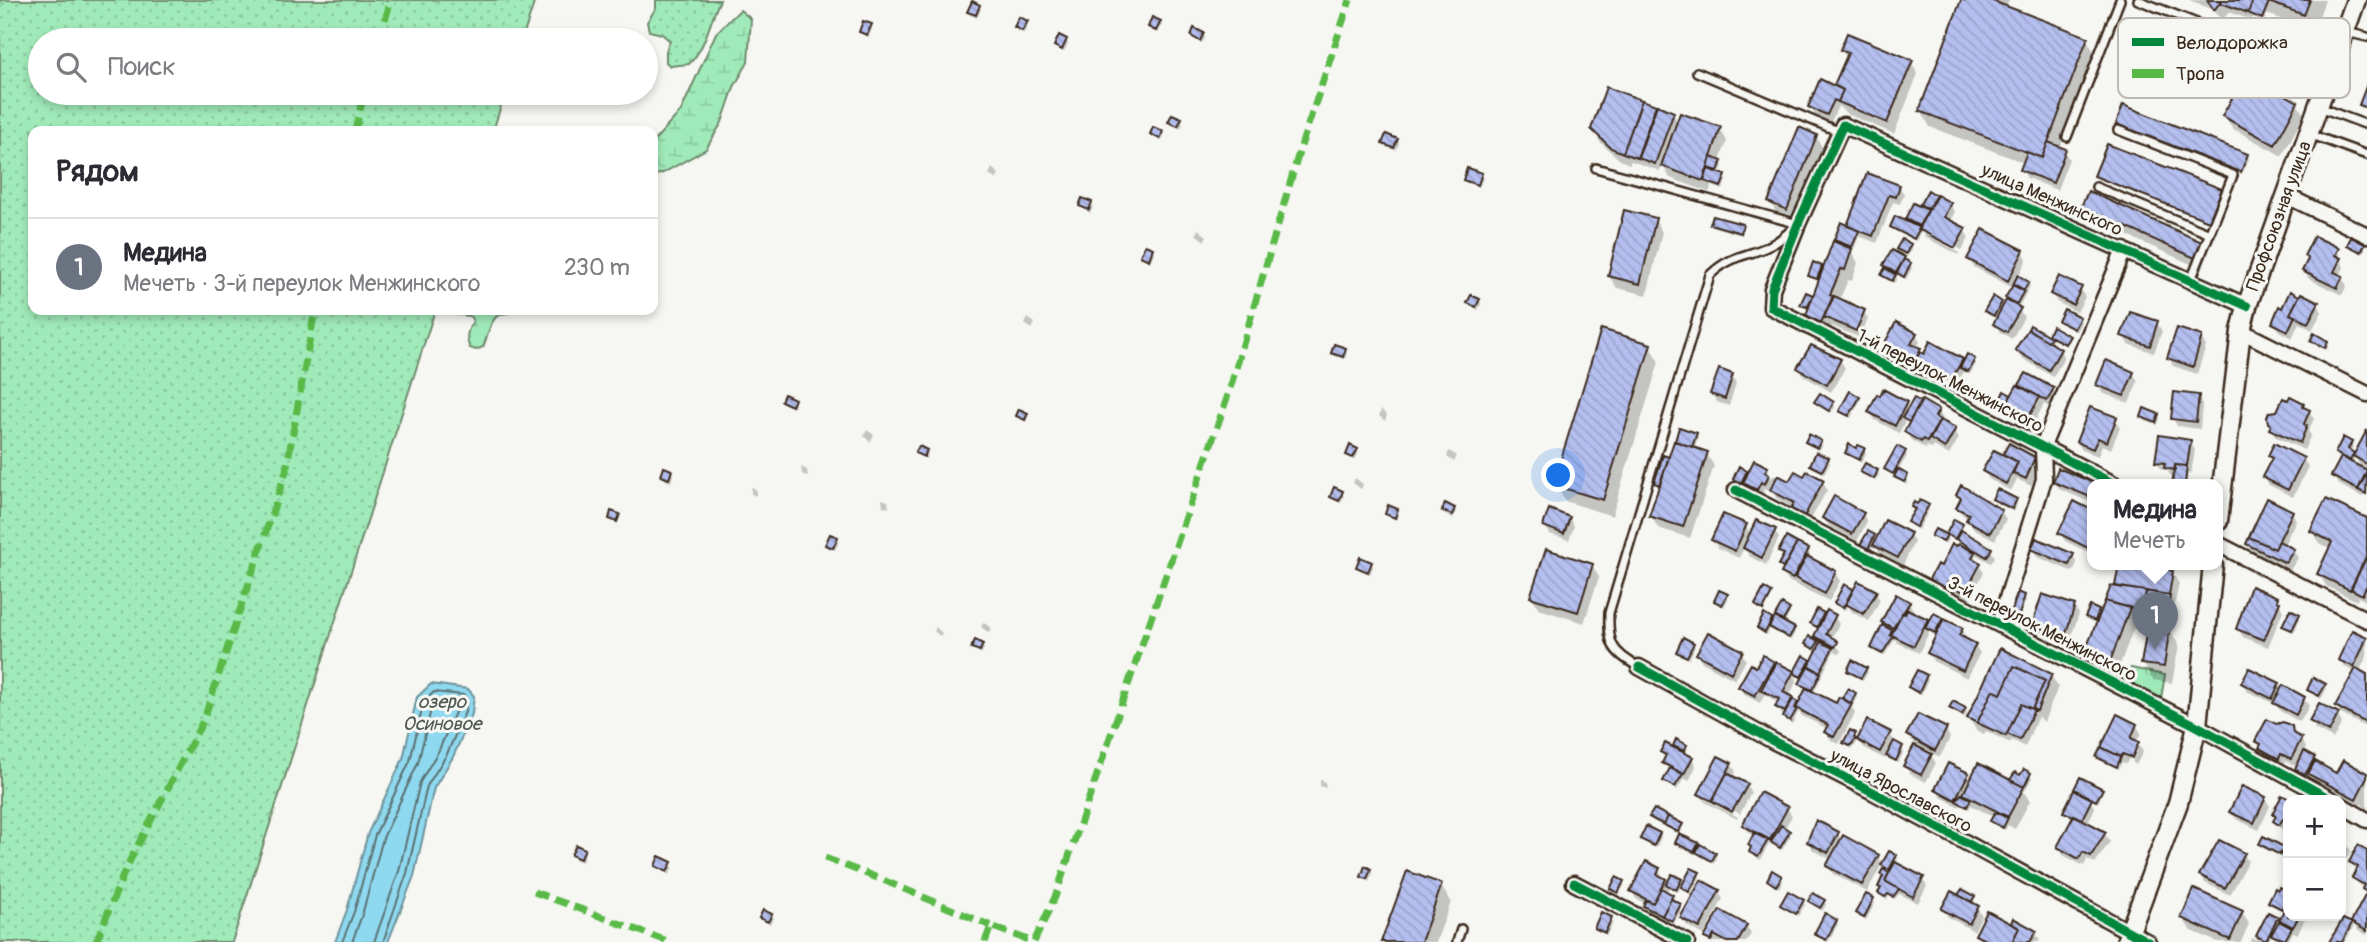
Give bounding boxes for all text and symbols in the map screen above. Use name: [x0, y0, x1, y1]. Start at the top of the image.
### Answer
legend: [2118, 18, 2350, 98]
search box: [28, 28, 658, 105]
text: Велодорожка: [2176, 31, 2288, 55]
icon: search: [52, 48, 90, 86]
text: Поиск: [108, 51, 176, 83]
text: Тропа: [2176, 62, 2224, 86]
street label: Профсоюзная улица: [2241, 138, 2317, 294]
text: Рядом: [56, 153, 139, 190]
street label: улица Менжинского: [1977, 158, 2126, 242]
text: Медина: [123, 237, 207, 269]
text: 1: [75, 253, 84, 282]
text: 230 m: [564, 253, 630, 282]
text: Мечеть · 3-й переулок Менжинского: [123, 269, 480, 298]
street label: 1-й переулок Менжинского: [1853, 324, 2047, 438]
your location: [1541, 458, 1575, 492]
popup: [2087, 479, 2223, 570]
text: Медина: [2113, 494, 2197, 526]
text: Мечеть: [2113, 526, 2186, 555]
street label: 3-й переулок Менжинского: [1944, 571, 2141, 687]
pin: 1: [2132, 592, 2178, 650]
water label: озеро Осиновое: [403, 690, 483, 736]
street label: улица Ярославского: [1825, 744, 1976, 838]
map controls: [2283, 795, 2346, 921]
button: +: [2283, 795, 2346, 858]
button: −: [2283, 858, 2346, 921]

